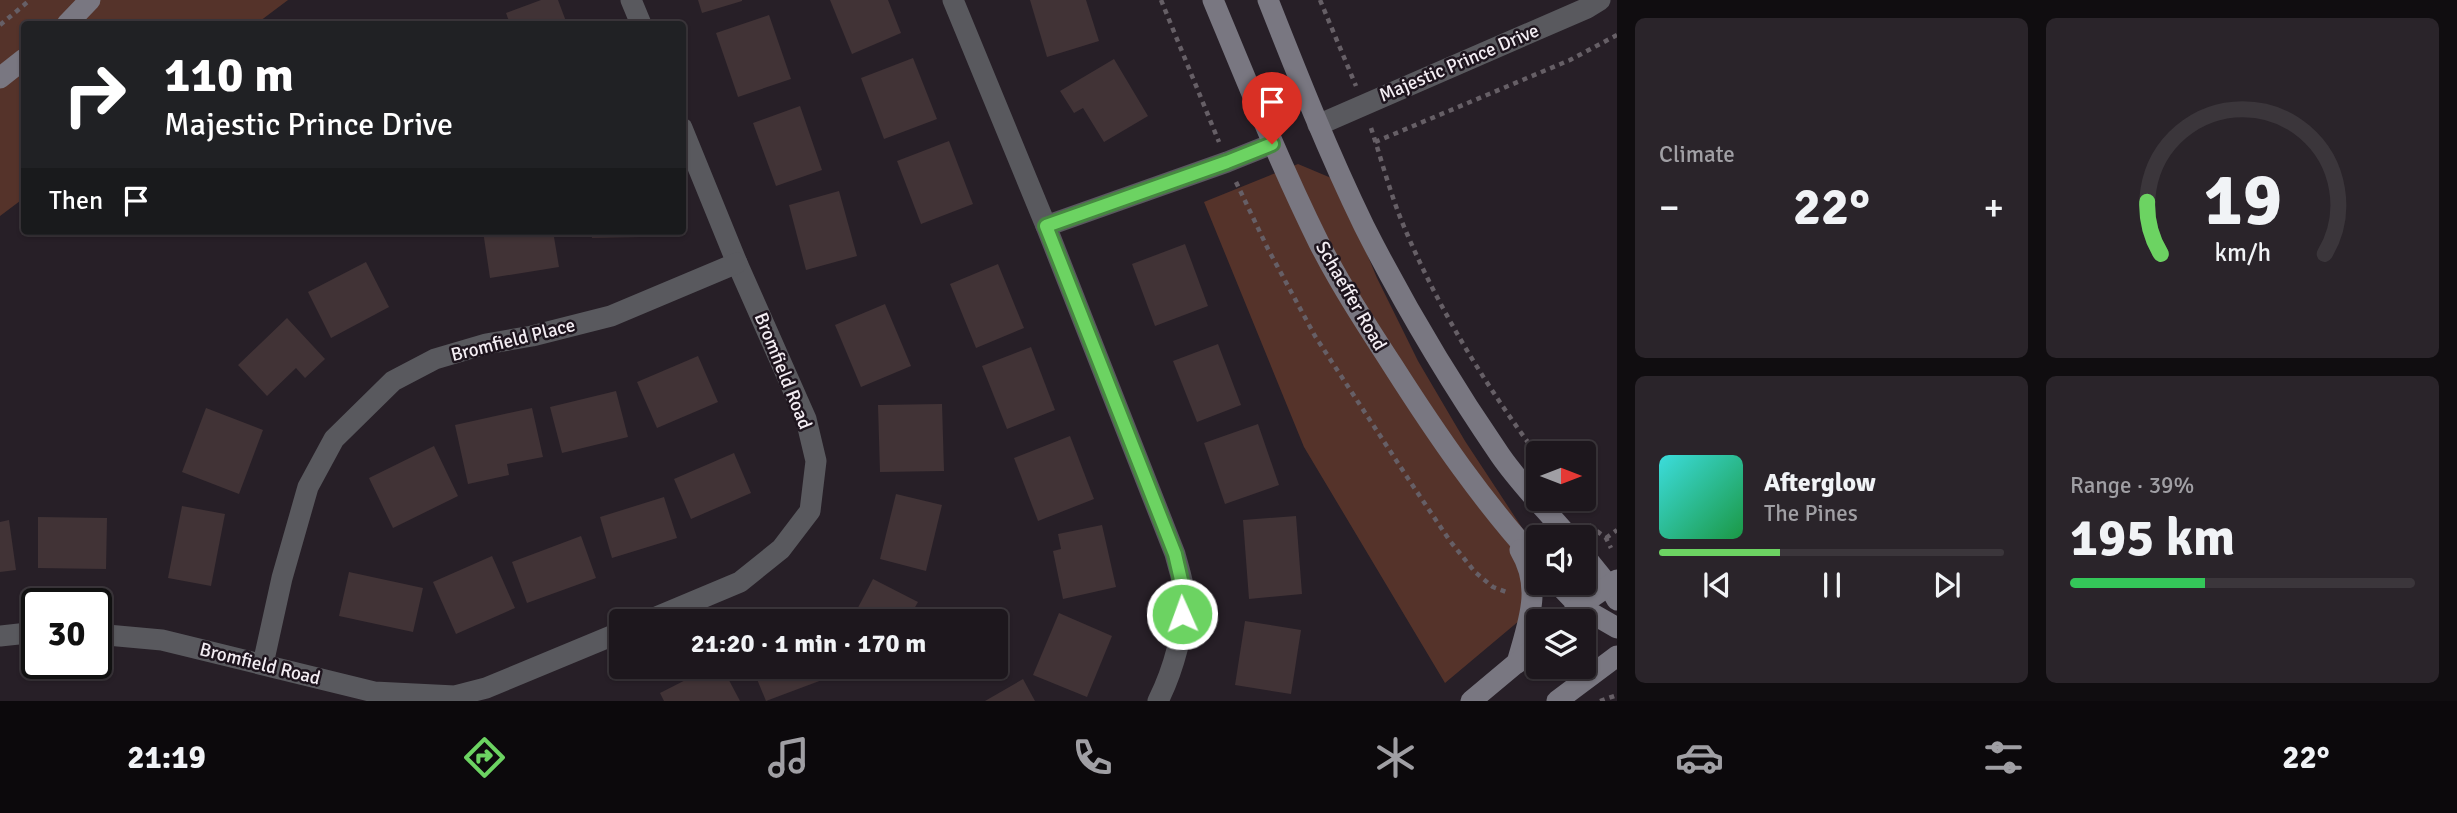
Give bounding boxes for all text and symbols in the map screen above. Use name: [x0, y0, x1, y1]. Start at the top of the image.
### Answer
street label: Majestic Prince Drive: [1375, 18, 1543, 108]
text: 110 m: [164, 45, 294, 105]
icon: right: [49, 49, 140, 140]
pin: [1242, 72, 1302, 144]
icon: arrive: [1253, 83, 1291, 121]
text: Majestic Prince Drive: [164, 105, 453, 144]
text: Climate: [1659, 140, 1735, 169]
text: 19: [2203, 156, 2282, 245]
text: 22°: [1793, 175, 1870, 239]
icon: arrive: [117, 182, 155, 220]
text: −: [1659, 184, 1680, 231]
text: +: [1983, 184, 2004, 231]
text: Then: [49, 185, 103, 217]
street label: Schaeffer Road: [1310, 237, 1392, 355]
text: km/h: [2214, 237, 2271, 268]
street label: Bromfield Road: [749, 309, 817, 433]
street label: Bromfield Place: [448, 313, 578, 367]
north arrow: [1526, 441, 1596, 511]
map controls: [1526, 441, 1596, 679]
text: Afterglow: [1764, 467, 1876, 499]
text: Range · 39%: [2070, 471, 2194, 500]
text: The Pines: [1764, 499, 1858, 528]
text: 195 km: [2070, 506, 2235, 570]
button: sound: [1526, 525, 1596, 595]
icon: previous: [1698, 566, 1736, 604]
icon: pause: [1813, 566, 1851, 604]
icon: next: [1928, 566, 1966, 604]
position arrow: [1145, 577, 1219, 651]
speed limit sign: 30: [21, 588, 112, 679]
button: layers: [1526, 609, 1596, 679]
text: 21:20 · 1 min · 170 m: [691, 628, 926, 660]
street label: Bromfield Road: [197, 637, 323, 691]
icon: directions: [460, 733, 509, 782]
icon: music: [764, 733, 813, 782]
icon: phone: [1068, 733, 1117, 782]
icon: climate: [1371, 733, 1420, 782]
icon: car: [1675, 733, 1724, 782]
icon: filters: [1979, 733, 2028, 782]
text: 21:19: [127, 738, 206, 777]
text: 22°: [2282, 738, 2330, 777]

